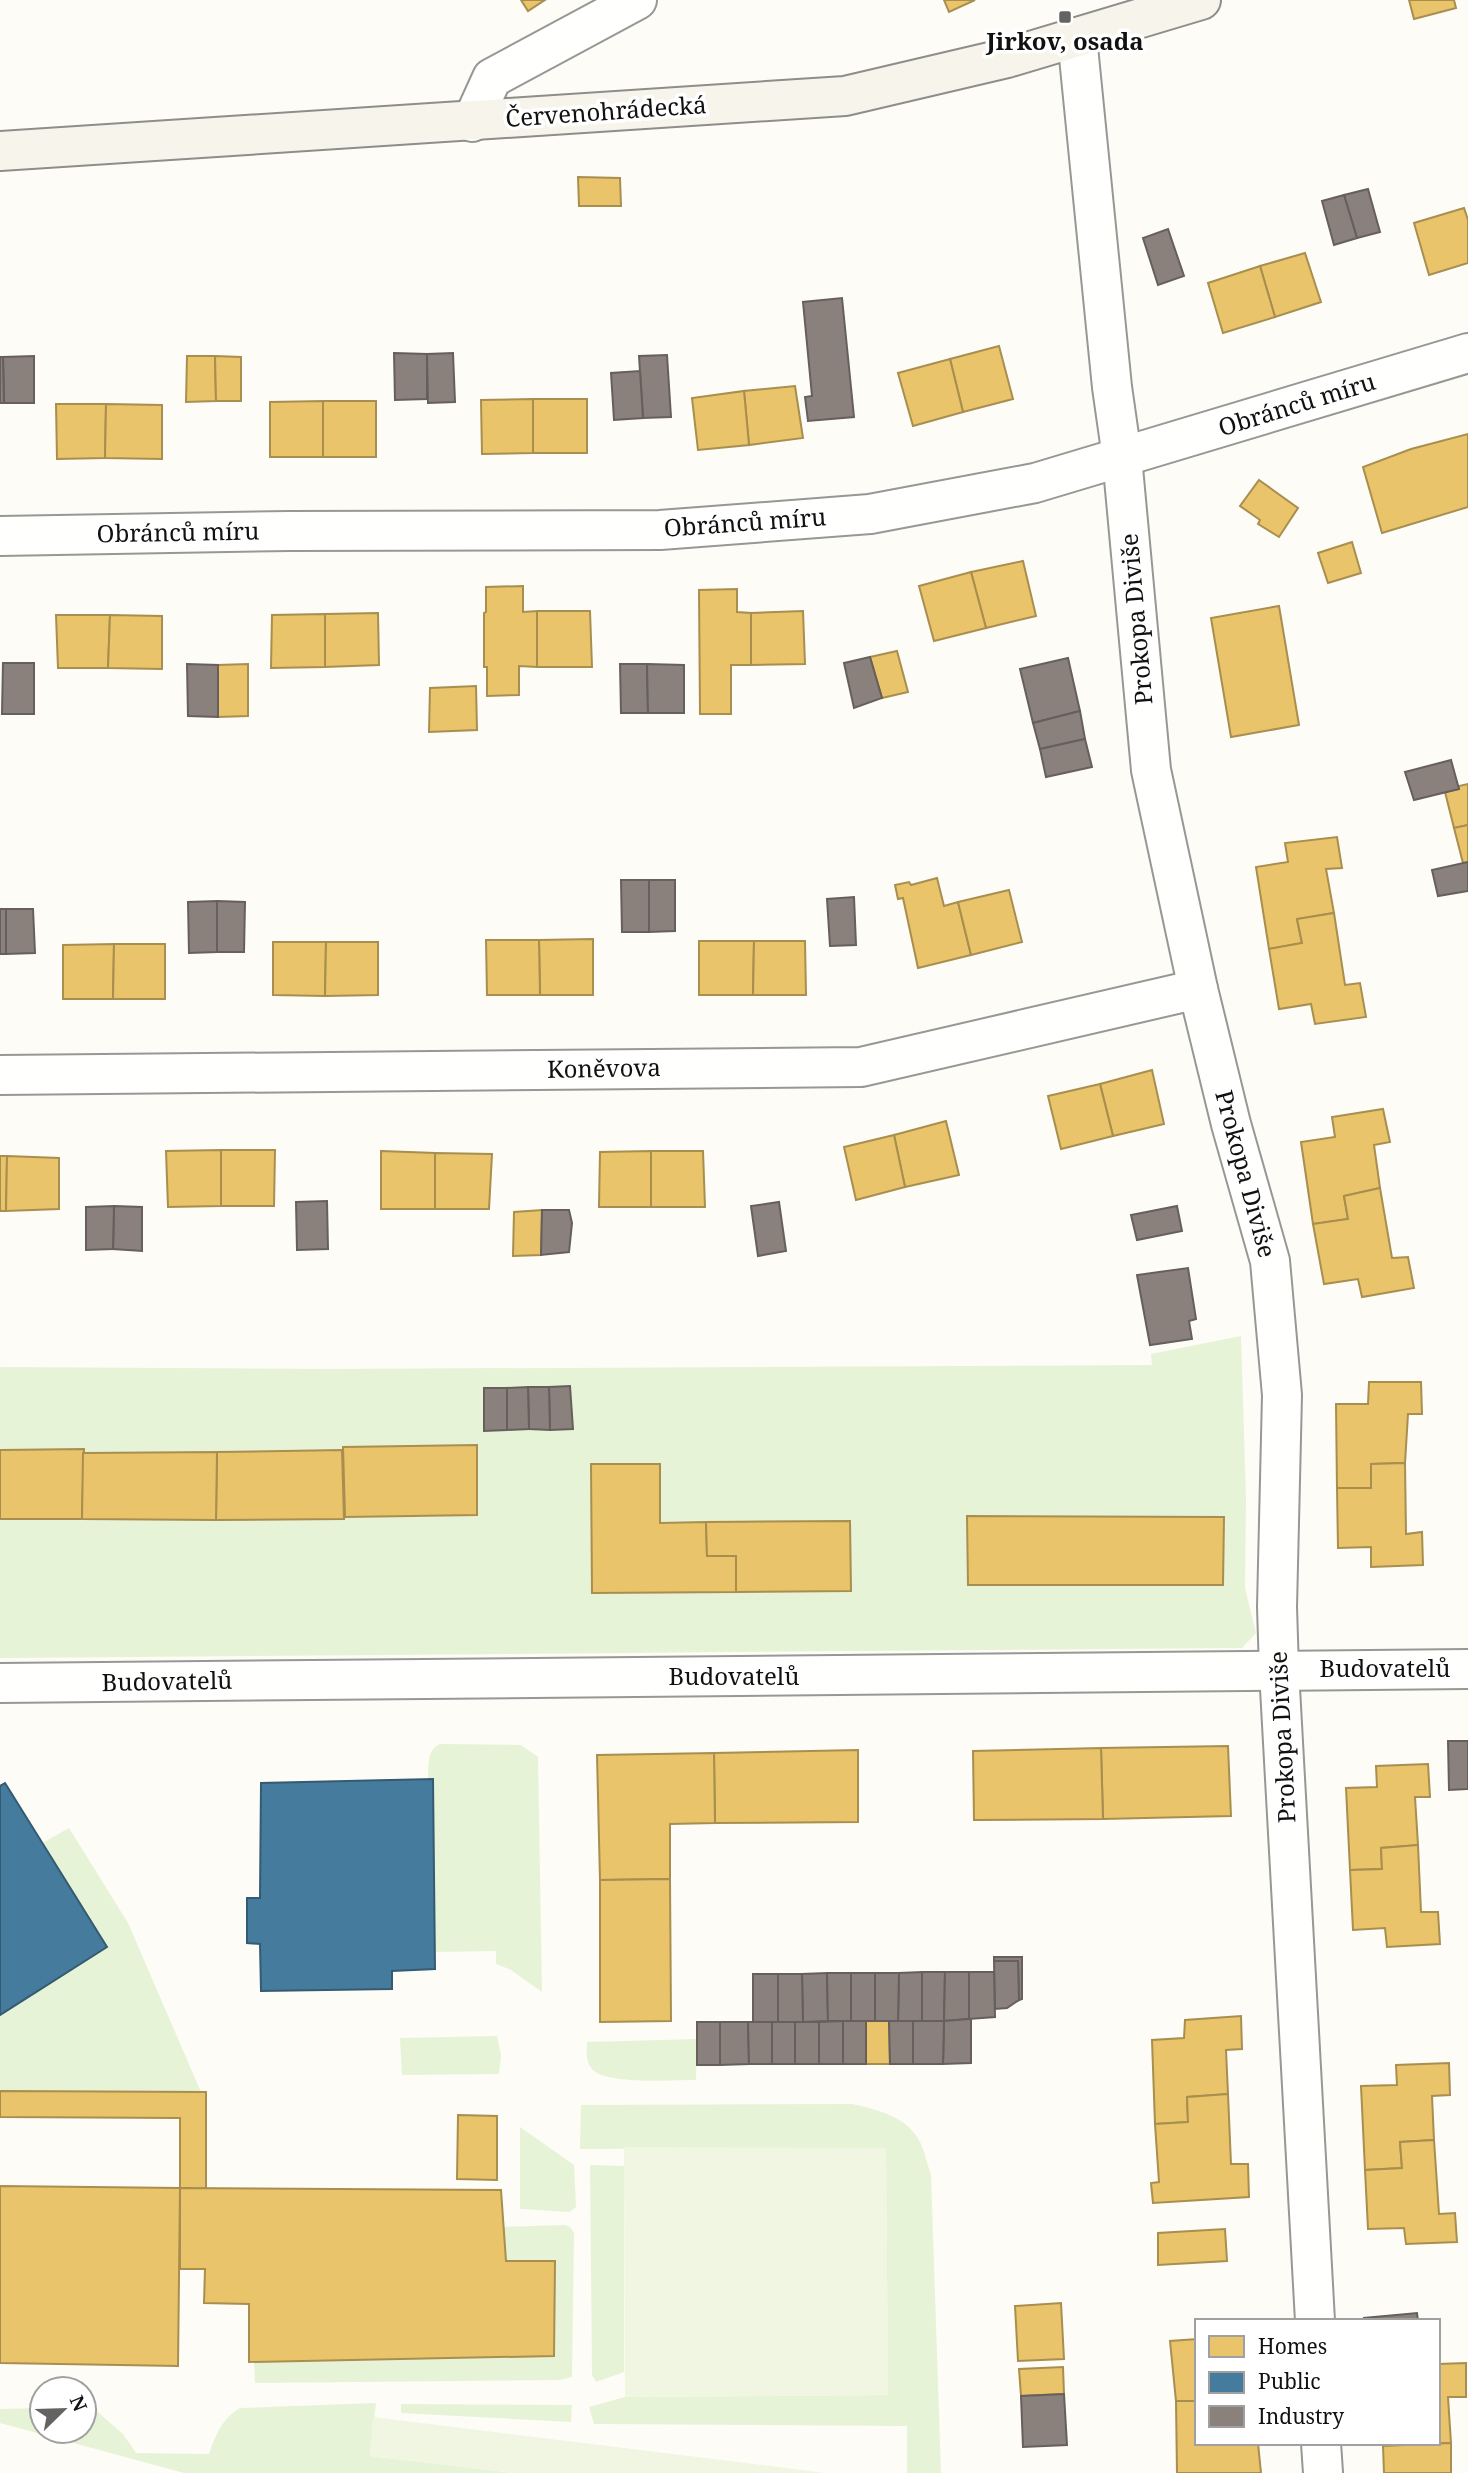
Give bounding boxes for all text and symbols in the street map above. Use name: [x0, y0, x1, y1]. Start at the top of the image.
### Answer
marker: Jirkov, osada: [1057, 9, 1073, 25]
place label: Jirkov, osada: [985, 24, 1144, 57]
street label: Červenohrádecká: [504, 87, 708, 134]
street label: Obránců míru: [1214, 364, 1379, 443]
street label: Obránců míru: [663, 499, 827, 544]
street label: Obránců míru: [96, 514, 260, 549]
street label: Prokopa Diviše: [1112, 532, 1159, 706]
street label: Koněvova: [547, 1050, 661, 1085]
street label: Prokopa Diviše: [1208, 1086, 1285, 1261]
street label: Prokopa Diviše: [1261, 1650, 1302, 1824]
street label: Budovatelů: [1320, 1651, 1450, 1684]
street label: Budovatelů: [669, 1659, 799, 1692]
street label: Budovatelů: [101, 1663, 233, 1698]
legend: [1195, 2319, 1440, 2445]
text: Homes: [1258, 2332, 1327, 2360]
text: Public: [1258, 2367, 1320, 2395]
north arrow: [28, 2375, 98, 2445]
text: N: [64, 2391, 94, 2415]
text: Industry: [1258, 2402, 1344, 2430]

